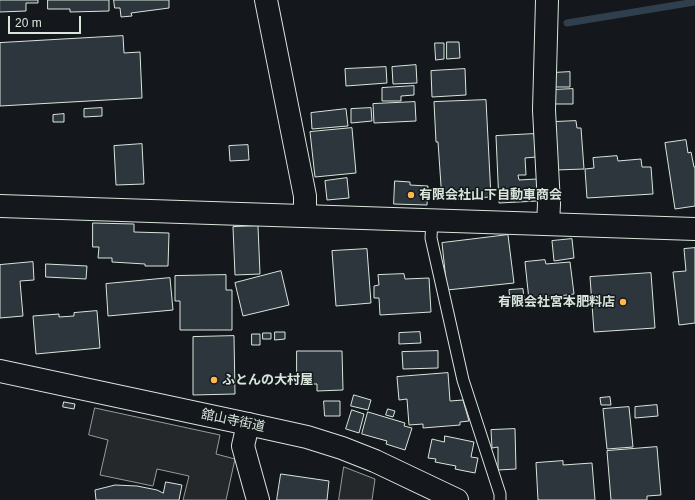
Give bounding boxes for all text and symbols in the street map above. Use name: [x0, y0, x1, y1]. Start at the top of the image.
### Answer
scale bar: [10, 8, 83, 34]
text: 20 m: [15, 16, 42, 30]
place label: 有限会社山下自動車商会: [419, 187, 562, 203]
marker: 有限会社山下自動車商会: [406, 190, 416, 200]
place label: 有限会社宮本肥料店: [498, 294, 615, 310]
marker: 有限会社宮本肥料店: [618, 297, 628, 307]
place label: ふとんの大村屋: [222, 372, 313, 388]
marker: ふとんの大村屋: [209, 375, 219, 385]
street label: 舘山寺街道: [200, 407, 266, 435]

